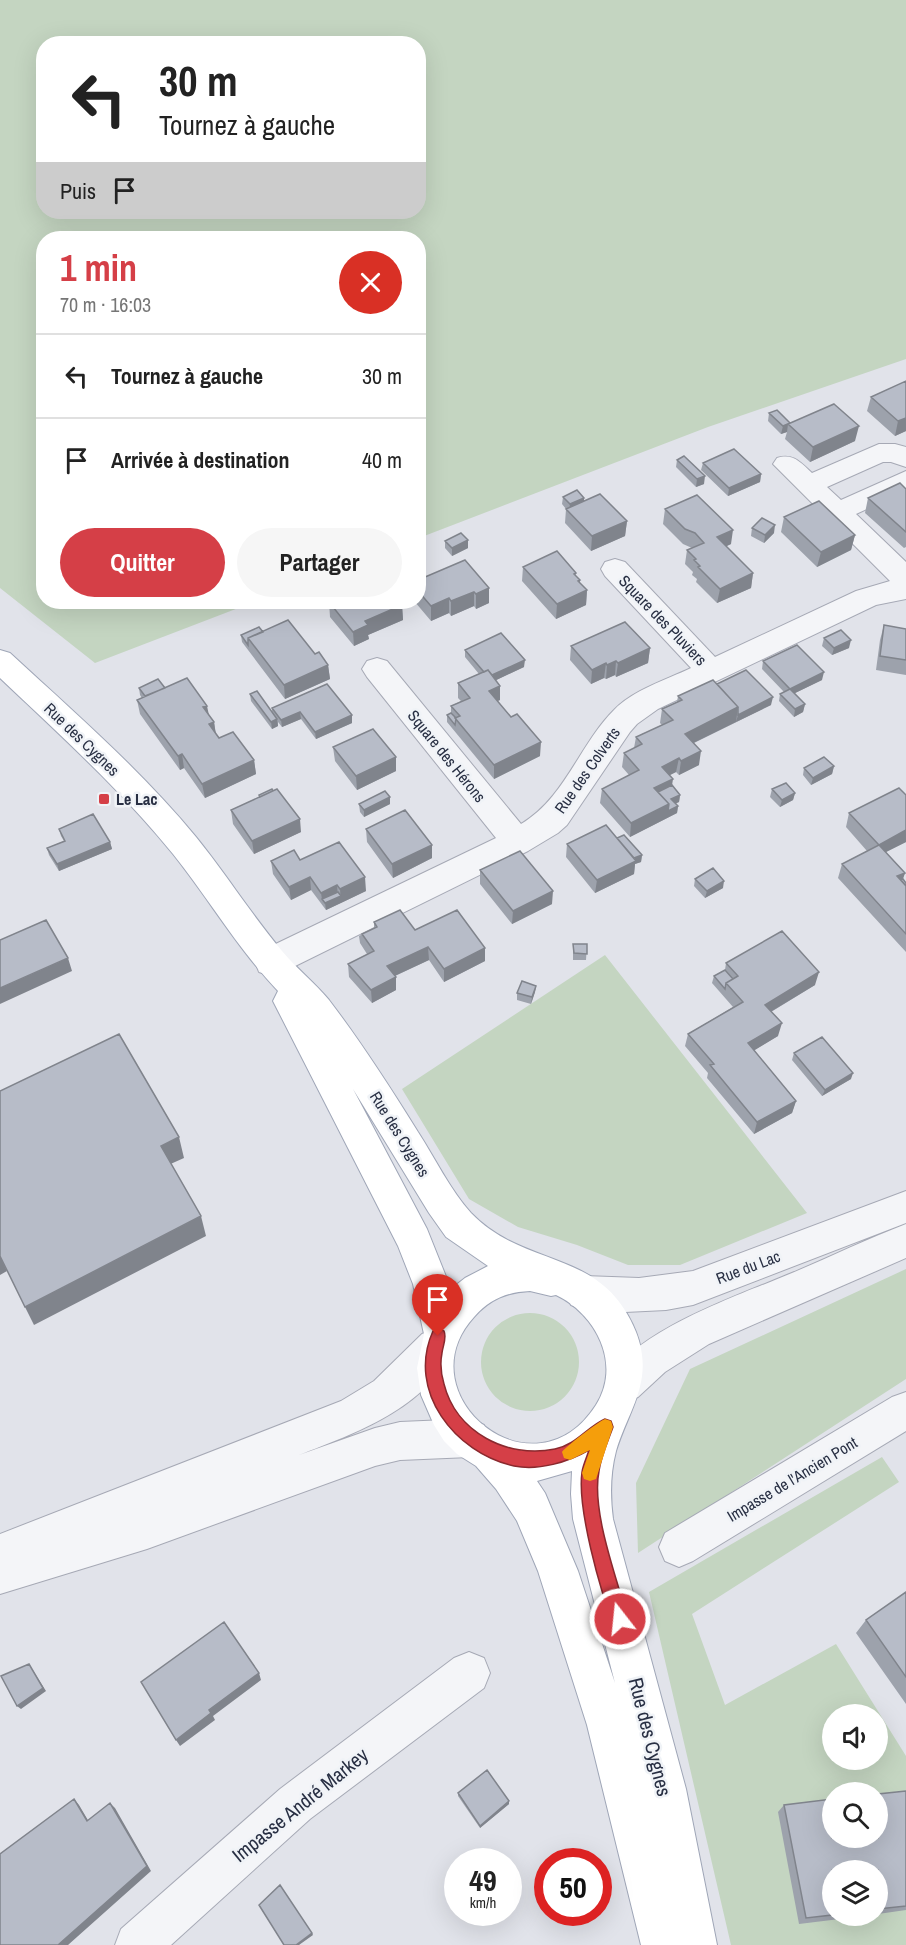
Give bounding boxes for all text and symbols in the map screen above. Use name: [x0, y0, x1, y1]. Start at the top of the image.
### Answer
text: 30 m: [159, 53, 238, 109]
icon: left: [60, 60, 138, 138]
text: Tournez à gauche: [159, 107, 335, 143]
icon: arrive: [108, 174, 141, 207]
text: Puis: [60, 176, 96, 206]
text: 1 min: [60, 244, 137, 292]
button: close: [339, 251, 402, 314]
text: 70 m · 16:03: [60, 291, 151, 318]
icon: left: [60, 360, 93, 393]
text: Tournez à gauche: [111, 361, 263, 391]
text: 30 m: [362, 361, 402, 391]
icon: arrive: [60, 444, 93, 477]
text: Arrivée à destination: [111, 445, 289, 475]
text: 40 m: [362, 445, 402, 475]
button: Quitter: [60, 528, 225, 597]
button: Partager: [237, 528, 402, 597]
street label: Square des Pluviers: [614, 570, 712, 670]
street label: Rue des Cygnes: [39, 697, 125, 781]
street label: Square des Hérons: [403, 705, 491, 807]
street label: Rue des Colverts: [549, 722, 625, 818]
place label: Le Lac: [116, 788, 158, 810]
marker: Le Lac: [97, 792, 111, 806]
street label: Rue des Cygnes: [365, 1087, 435, 1181]
street label: Rue du Lac: [713, 1245, 784, 1289]
pin: [412, 1274, 463, 1336]
icon: arrive: [421, 1283, 454, 1316]
street label: Impasse de l'Ancien Pont: [723, 1431, 862, 1527]
position arrow: [588, 1587, 652, 1651]
street label: Rue des Cygnes: [623, 1675, 678, 1799]
map controls: [822, 1704, 888, 1926]
button: sound: [822, 1704, 888, 1770]
street label: Impasse André Markey: [226, 1741, 374, 1868]
button: search: [822, 1782, 888, 1848]
speed limit sign: 50: [534, 1848, 612, 1926]
text: 49: [469, 1860, 497, 1900]
button: layers: [822, 1860, 888, 1926]
text: km/h: [470, 1892, 496, 1913]

